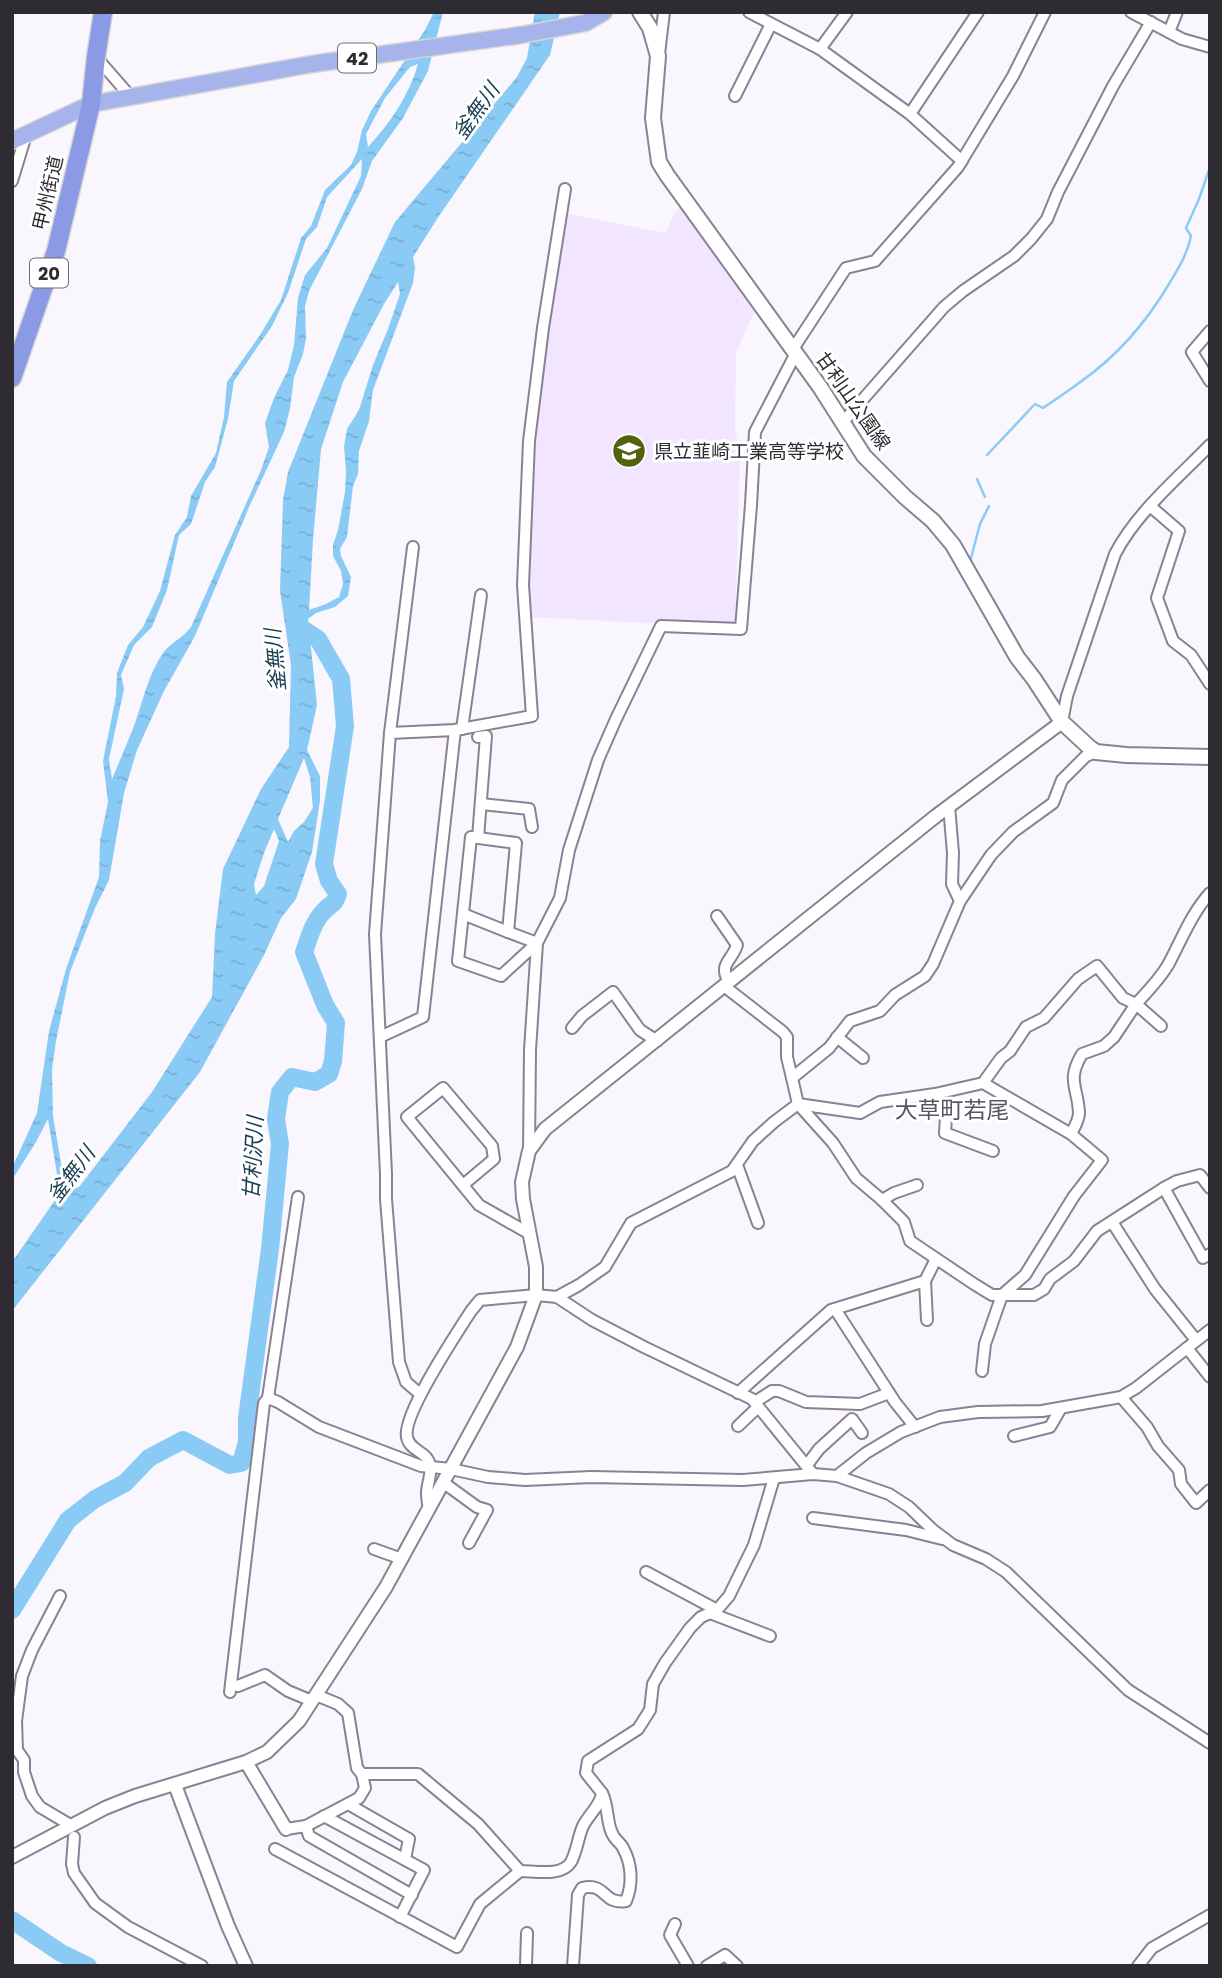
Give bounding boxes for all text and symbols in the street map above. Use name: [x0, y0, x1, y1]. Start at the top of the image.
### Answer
road number: 42: [338, 44, 376, 72]
water label: 釜無川: [446, 75, 507, 145]
street label: 甲州街道: [26, 153, 70, 233]
road number: 20: [30, 258, 68, 288]
street label: 甘利山公園線: [809, 347, 897, 455]
school or university icon: 県立韮崎工業高等学校: [610, 432, 648, 470]
place label: 県立韮崎工業高等学校: [654, 438, 844, 465]
water label: 釜無川: [258, 625, 292, 693]
district label: 大草町若尾: [895, 1094, 1010, 1126]
water label: 甘利沢川: [236, 1113, 270, 1201]
water label: 釜無川: [40, 1139, 103, 1208]

